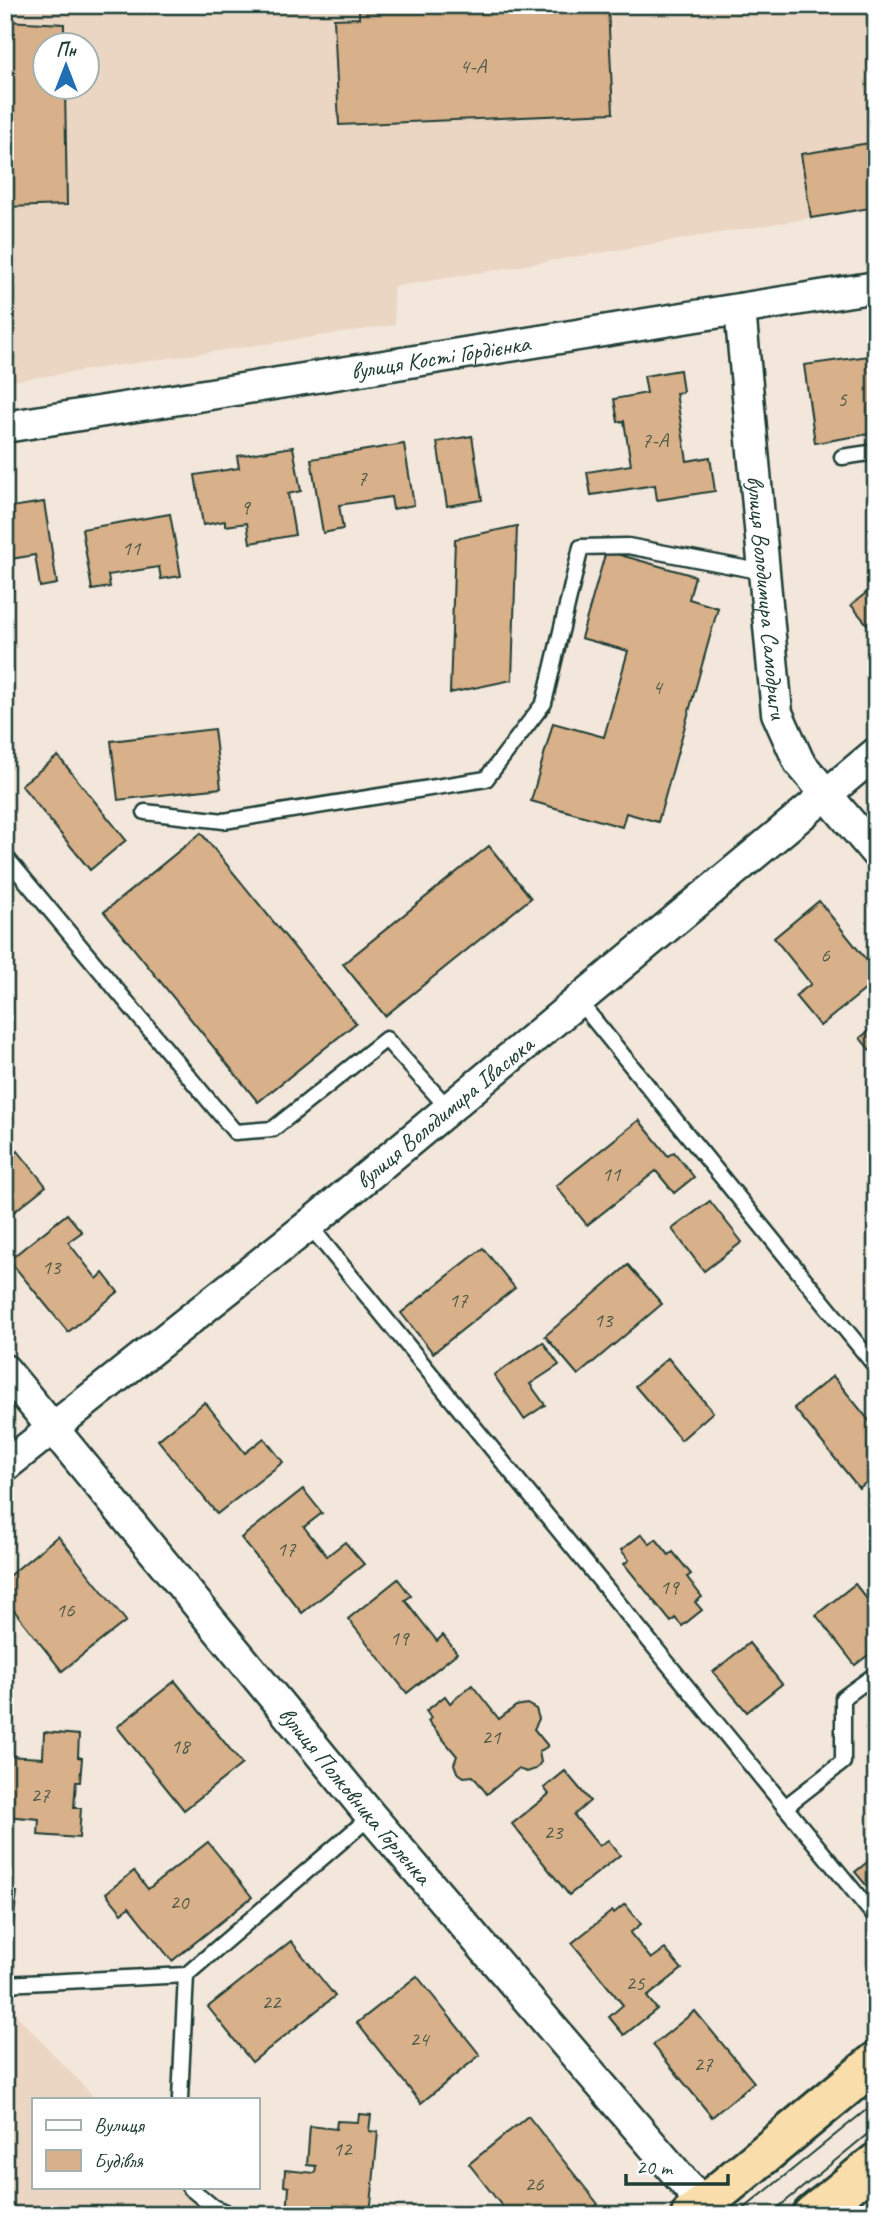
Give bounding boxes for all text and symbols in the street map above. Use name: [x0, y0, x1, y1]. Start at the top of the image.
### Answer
north arrow: [32, 32, 102, 102]
text: Пн: [56, 38, 78, 62]
house number: 4-А: [460, 53, 488, 79]
street label: вулиця Кості Гордієнка: [349, 328, 534, 386]
house number: 5: [837, 386, 848, 412]
house number: 7-А: [642, 427, 670, 453]
house number: 7: [357, 465, 368, 491]
street label: вулиця Володимира Самодриги: [740, 475, 794, 726]
house number: 9: [240, 494, 251, 520]
house number: 11: [122, 535, 142, 561]
house number: 4: [652, 674, 664, 700]
house number: 6: [820, 942, 830, 968]
street label: вулиця Володимира Івасюка: [349, 1028, 541, 1195]
house number: 11: [602, 1161, 622, 1187]
house number: 13: [42, 1254, 62, 1280]
house number: 17: [449, 1287, 469, 1313]
house number: 13: [594, 1307, 614, 1333]
house number: 17: [277, 1536, 297, 1562]
house number: 19: [660, 1574, 680, 1600]
house number: 16: [56, 1597, 75, 1623]
house number: 19: [390, 1625, 410, 1651]
street label: вулиця Полковника Горленка: [272, 1700, 439, 1892]
house number: 21: [482, 1724, 502, 1750]
house number: 18: [171, 1733, 192, 1759]
house number: 27: [31, 1782, 51, 1808]
house number: 23: [544, 1819, 564, 1845]
house number: 20: [170, 1889, 190, 1915]
house number: 25: [626, 1970, 646, 1996]
house number: 22: [262, 1989, 282, 2015]
house number: 24: [410, 2026, 431, 2052]
house number: 27: [694, 2051, 714, 2077]
legend: [32, 2098, 259, 2188]
text: Вулиця: [94, 2112, 145, 2138]
house number: 12: [333, 2136, 353, 2162]
scale bar: [626, 2143, 727, 2187]
text: Будівля: [94, 2148, 144, 2174]
text: 20 m: [636, 2154, 674, 2180]
house number: 26: [525, 2171, 544, 2197]

